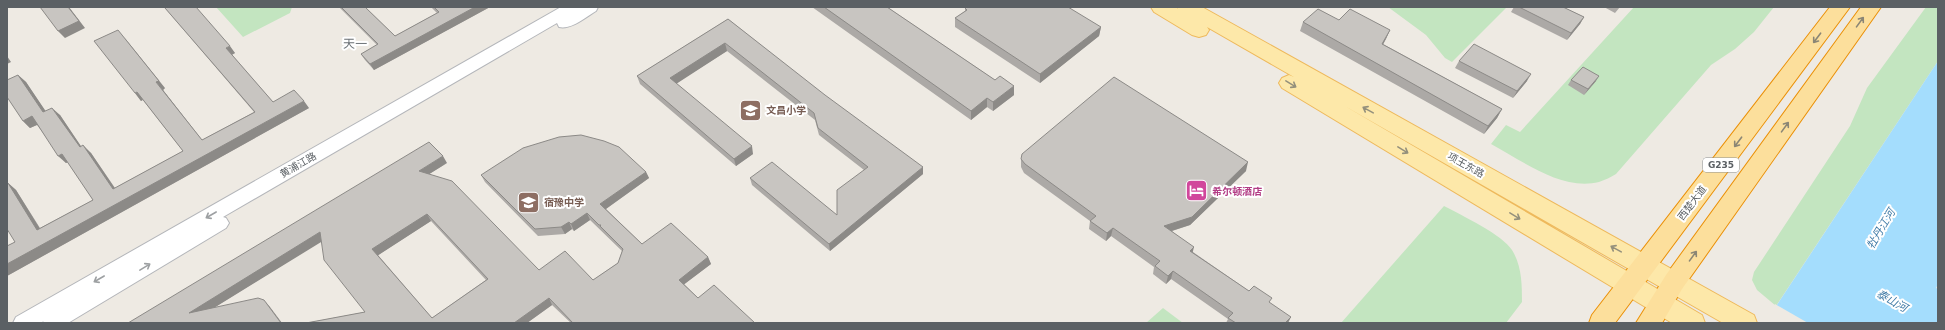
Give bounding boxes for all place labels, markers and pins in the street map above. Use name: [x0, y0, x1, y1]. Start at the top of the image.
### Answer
school or university icon: 文昌小学: [737, 97, 763, 123]
place label: 文昌小学: [766, 105, 806, 116]
hotel icon: 希尔顿酒店: [1184, 178, 1210, 204]
place label: 希尔顿酒店: [1212, 186, 1262, 197]
school or university icon: 宿豫中学: [516, 189, 542, 215]
place label: 宿豫中学: [544, 197, 584, 208]

